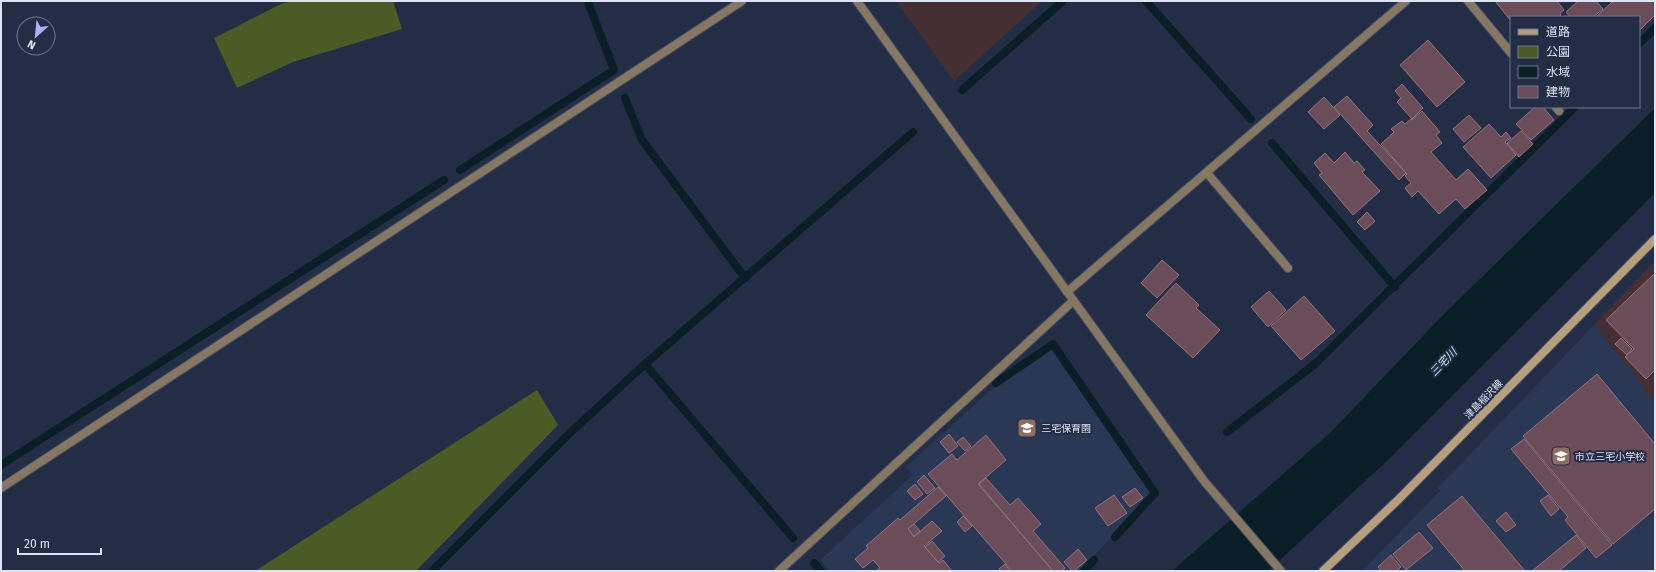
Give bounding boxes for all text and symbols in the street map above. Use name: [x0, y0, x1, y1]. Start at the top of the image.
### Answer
north arrow: [16, 16, 56, 56]
legend: [1510, 16, 1640, 108]
text: 道路: [1546, 25, 1570, 39]
text: N: [25, 37, 38, 52]
text: 公園: [1546, 45, 1570, 59]
text: 水域: [1546, 65, 1570, 79]
text: 建物: [1546, 85, 1570, 99]
water label: 三宅川: [1427, 345, 1460, 379]
street label: 津島稲沢線: [1462, 378, 1505, 422]
school or university icon: 三宅保育園: [1016, 417, 1038, 439]
place label: 三宅保育園: [1041, 423, 1091, 435]
school or university icon: 市立三宅小学校: [1550, 445, 1572, 467]
place label: 市立三宅小学校: [1575, 451, 1645, 463]
scale bar: [18, 530, 101, 556]
text: 20 m: [24, 537, 50, 551]

